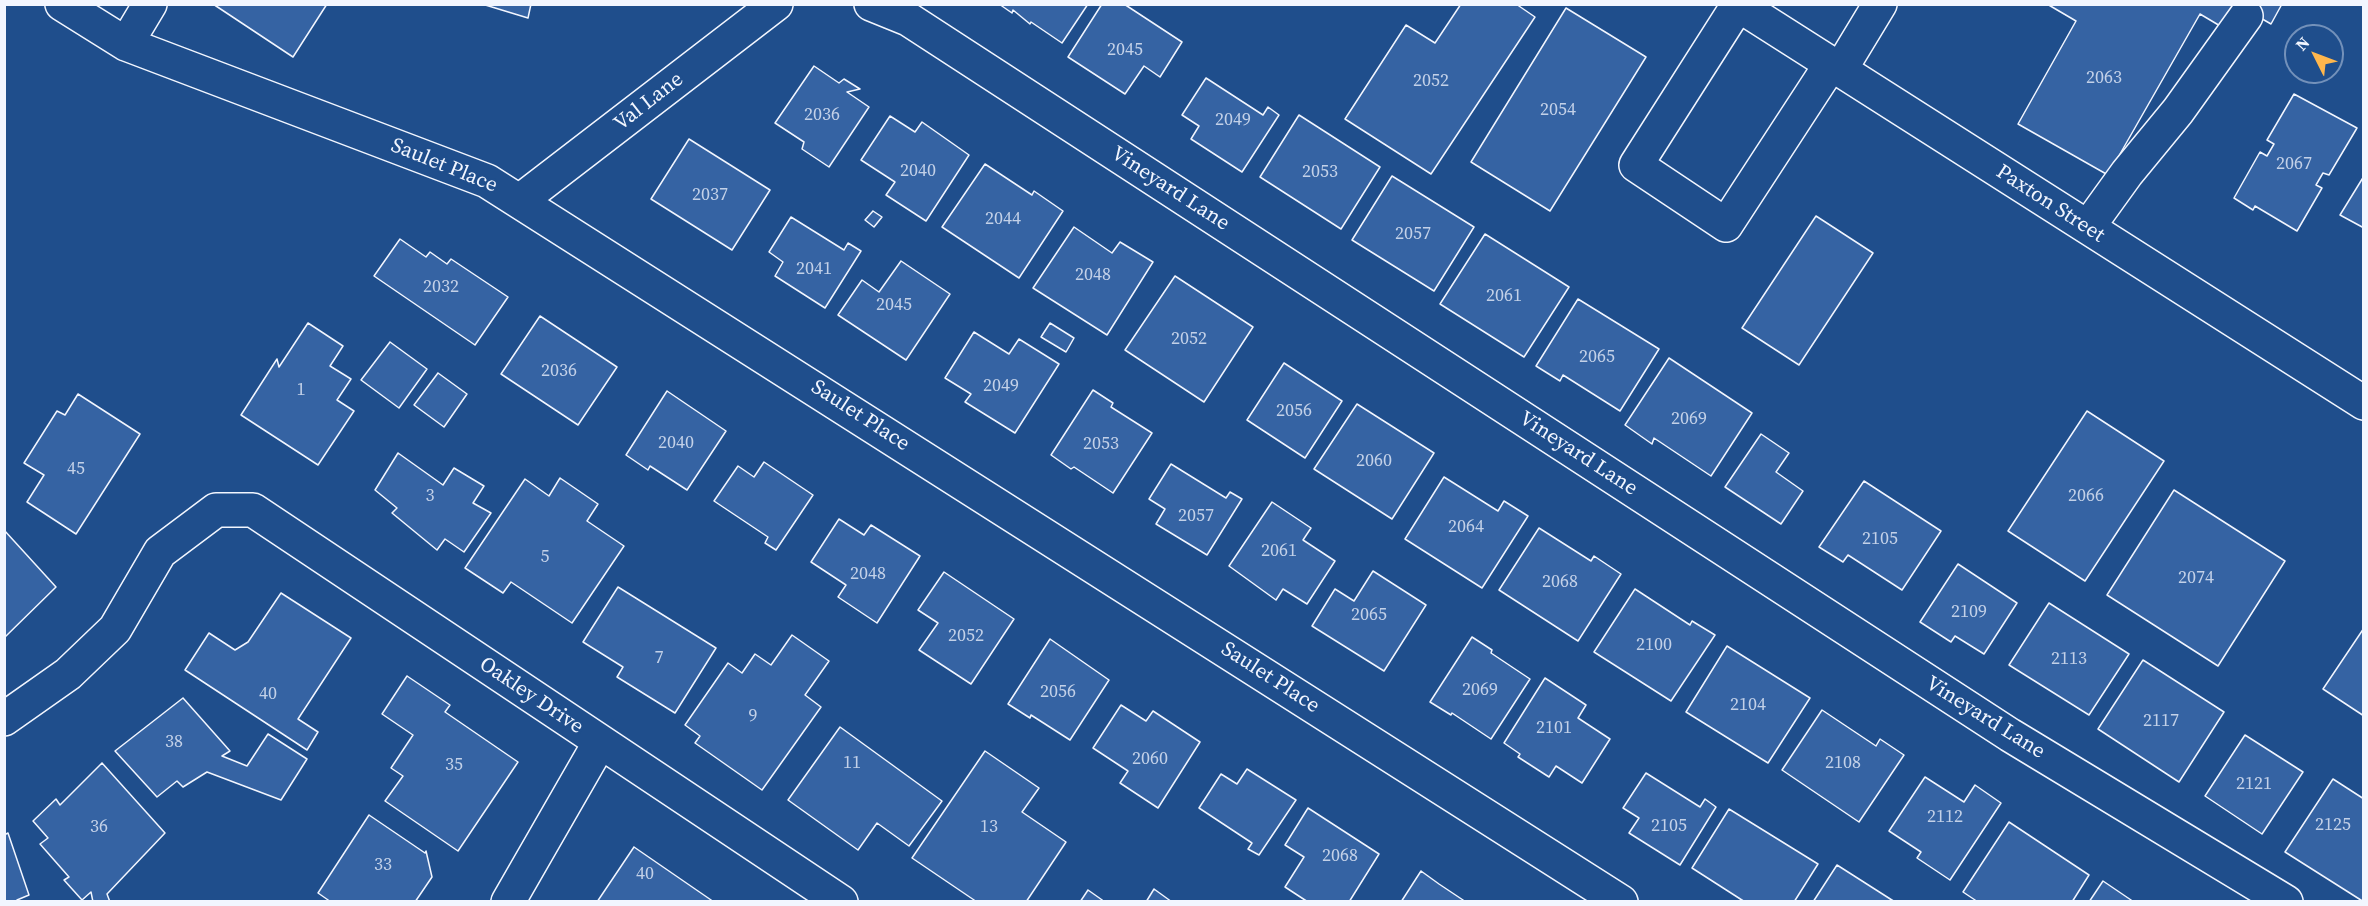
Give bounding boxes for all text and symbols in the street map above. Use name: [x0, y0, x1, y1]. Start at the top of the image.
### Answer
north arrow: [2284, 24, 2344, 84]
text: N: [2290, 32, 2314, 55]
house number: 2045: [1107, 39, 1143, 61]
street label: Val Lane: [609, 67, 689, 137]
house number: 2063: [2086, 67, 2122, 89]
house number: 2052: [1413, 70, 1449, 92]
house number: 2054: [1540, 99, 1576, 121]
house number: 2036: [804, 104, 840, 126]
house number: 2049: [1215, 109, 1251, 131]
street label: Saulet Place: [387, 133, 501, 199]
street label: Vineyard Lane: [1106, 141, 1234, 237]
house number: 2067: [2276, 153, 2312, 175]
house number: 2040: [900, 160, 936, 182]
street label: Paxton Street: [1991, 160, 2109, 248]
house number: 2053: [1302, 161, 1338, 183]
house number: 2037: [692, 184, 728, 206]
house number: 2044: [985, 208, 1021, 230]
house number: 2057: [1395, 223, 1431, 245]
house number: 2041: [796, 258, 832, 280]
house number: 2048: [1075, 264, 1111, 286]
house number: 2032: [423, 276, 459, 298]
house number: 2061: [1486, 285, 1522, 307]
house number: 2045: [876, 294, 912, 316]
house number: 2052: [1171, 328, 1207, 350]
house number: 2065: [1579, 346, 1615, 368]
house number: 2036: [541, 360, 577, 382]
street label: Saulet Place: [806, 375, 914, 457]
house number: 2049: [983, 375, 1019, 397]
house number: 1: [297, 379, 305, 401]
house number: 2056: [1276, 400, 1312, 422]
street label: Vineyard Lane: [1514, 406, 1642, 502]
house number: 2069: [1671, 408, 1707, 430]
house number: 2040: [658, 432, 694, 454]
house number: 2053: [1083, 433, 1119, 455]
house number: 2060: [1356, 450, 1392, 472]
house number: 45: [67, 458, 85, 480]
house number: 3: [426, 485, 434, 507]
house number: 2066: [2068, 485, 2104, 507]
house number: 2057: [1178, 505, 1214, 527]
house number: 2064: [1448, 516, 1484, 538]
house number: 2105: [1862, 528, 1898, 550]
house number: 2061: [1261, 540, 1297, 562]
house number: 5: [541, 546, 549, 568]
house number: 2048: [850, 563, 886, 585]
house number: 2074: [2178, 567, 2214, 589]
house number: 2068: [1542, 571, 1578, 593]
house number: 2109: [1951, 601, 1987, 623]
house number: 2065: [1351, 604, 1387, 626]
house number: 2052: [948, 625, 984, 647]
house number: 2100: [1636, 634, 1672, 656]
street label: Saulet Place: [1216, 637, 1324, 719]
house number: 7: [655, 647, 663, 669]
house number: 2113: [2051, 648, 2087, 670]
street label: Oakley Drive: [474, 652, 588, 740]
street label: Vineyard Lane: [1921, 671, 2049, 765]
house number: 2069: [1462, 679, 1498, 701]
house number: 2056: [1040, 681, 1076, 703]
house number: 40: [259, 683, 277, 705]
house number: 2104: [1730, 694, 1766, 716]
house number: 9: [749, 705, 757, 727]
house number: 2117: [2143, 710, 2179, 732]
house number: 2101: [1536, 717, 1572, 739]
house number: 38: [165, 731, 183, 753]
house number: 2060: [1132, 748, 1168, 770]
house number: 11: [843, 752, 861, 774]
house number: 2108: [1825, 752, 1861, 774]
house number: 35: [445, 754, 463, 776]
house number: 2121: [2236, 773, 2272, 795]
house number: 2112: [1927, 806, 1963, 828]
house number: 2125: [2315, 814, 2351, 836]
house number: 2105: [1651, 815, 1687, 837]
house number: 36: [90, 816, 108, 838]
house number: 13: [980, 816, 998, 838]
house number: 2068: [1322, 845, 1358, 867]
house number: 33: [374, 854, 392, 876]
house number: 40: [636, 863, 654, 885]

